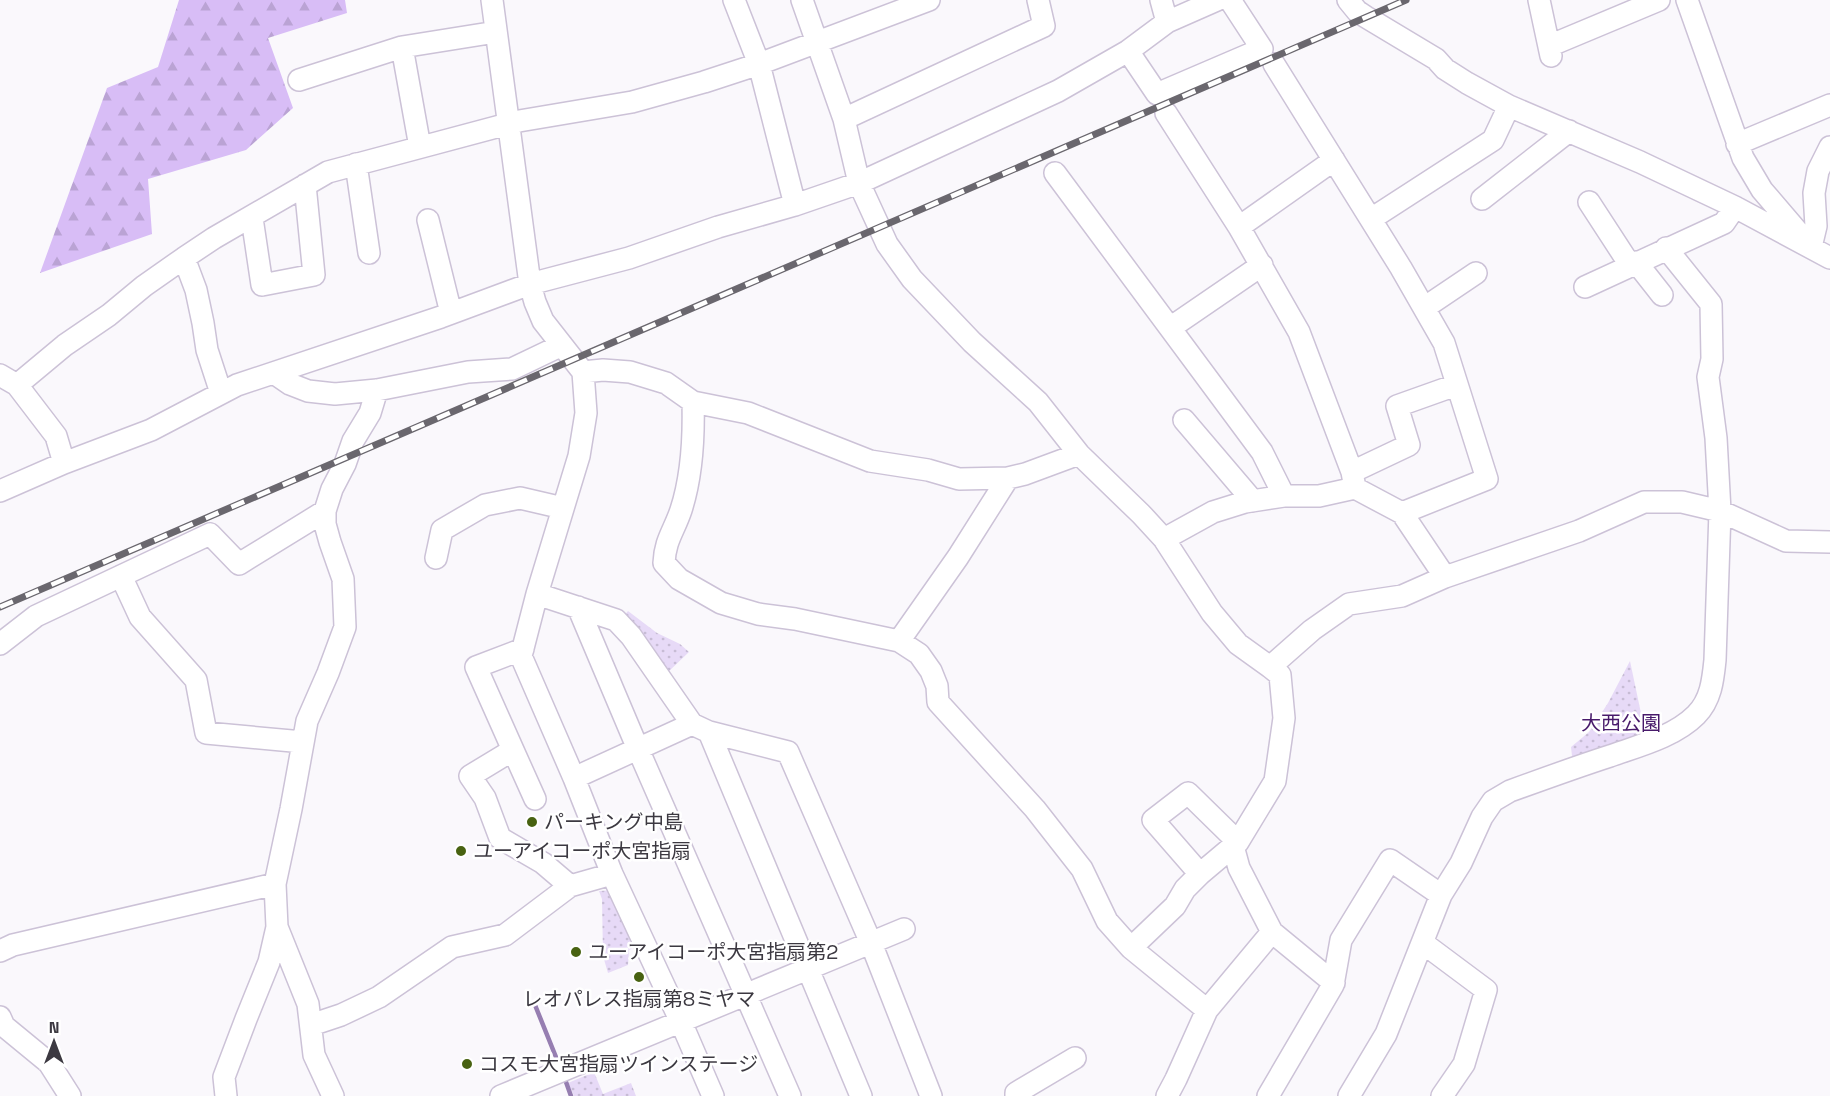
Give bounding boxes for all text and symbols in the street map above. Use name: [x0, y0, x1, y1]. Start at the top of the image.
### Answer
park label: 大西公園: [1581, 710, 1661, 736]
place label: パーキング中島: [544, 809, 683, 835]
marker: パーキング中島: [525, 815, 539, 829]
place label: ユーアイコーポ大宮指扇: [473, 838, 691, 864]
marker: ユーアイコーポ大宮指扇: [454, 844, 468, 858]
place label: ユーアイコーポ大宮指扇第2: [588, 939, 838, 965]
marker: ユーアイコーポ大宮指扇第2: [569, 945, 583, 959]
marker: レオパレス指扇第8ミヤマ: [632, 970, 646, 984]
place label: レオパレス指扇第8ミヤマ: [523, 986, 755, 1012]
north arrow: [24, 1012, 84, 1072]
text: N: [49, 1017, 59, 1038]
place label: コスモ大宮指扇ツインステージ: [479, 1051, 758, 1077]
marker: コスモ大宮指扇ツインステージ: [460, 1057, 474, 1071]

